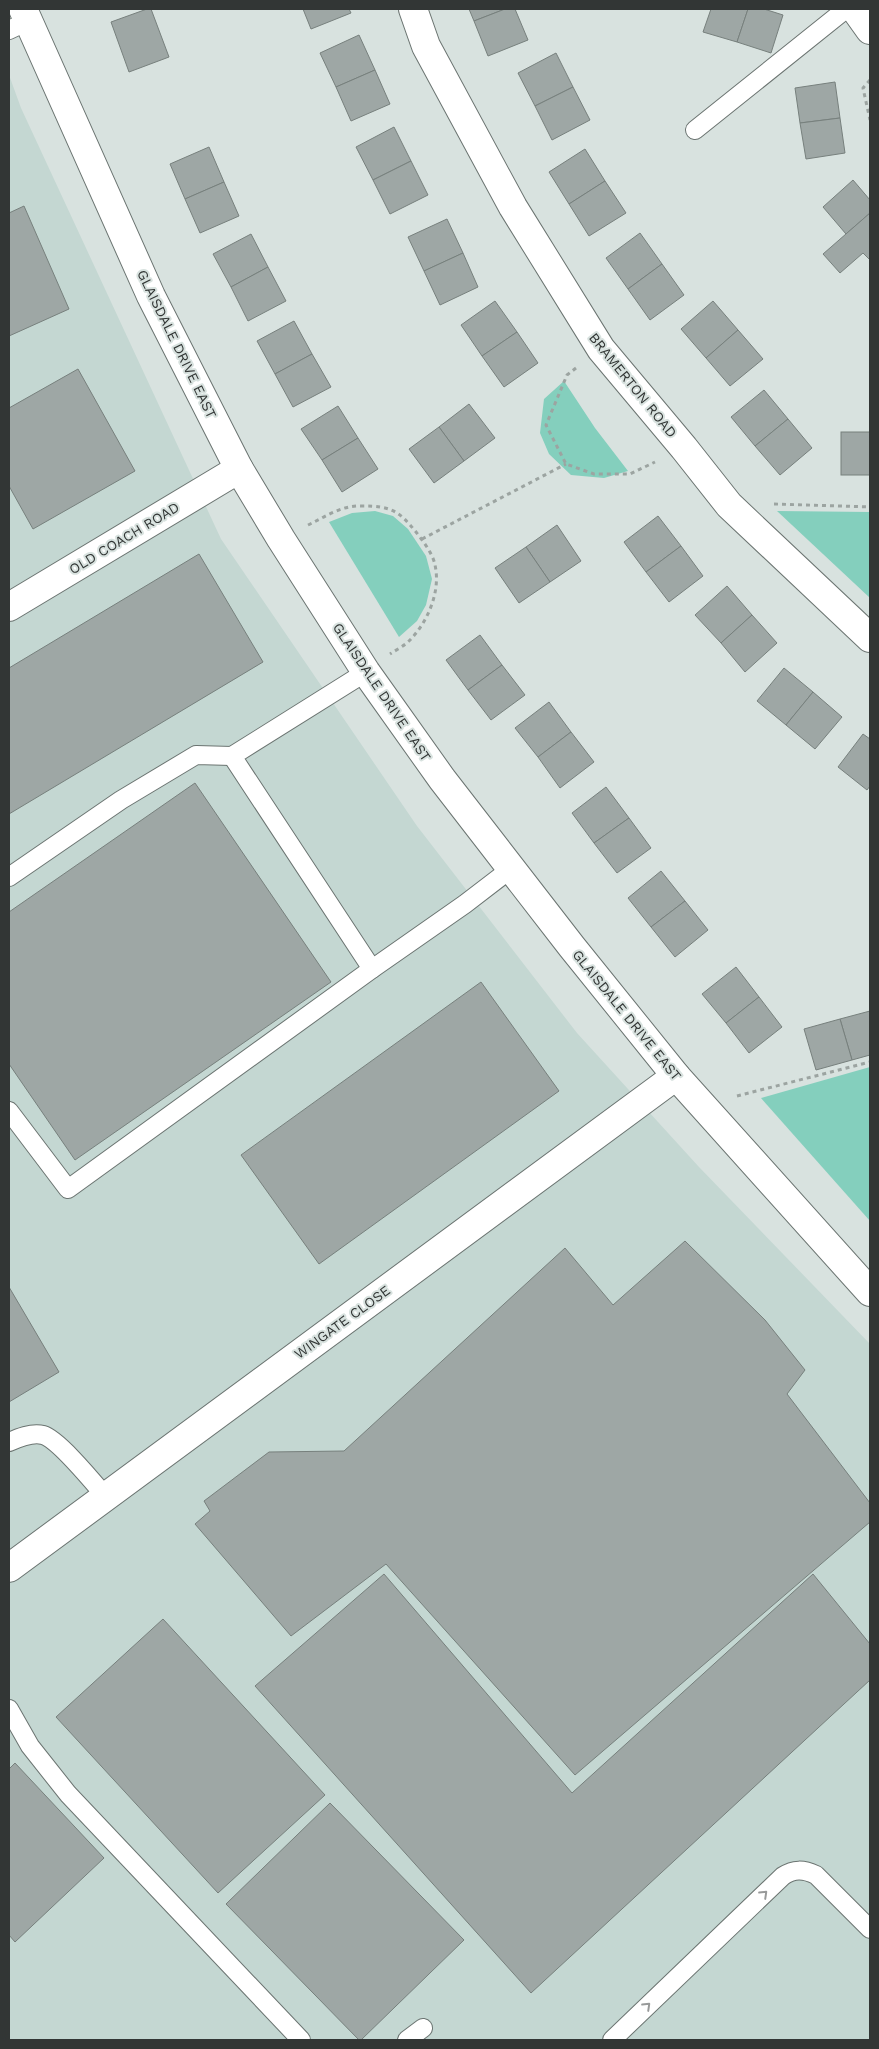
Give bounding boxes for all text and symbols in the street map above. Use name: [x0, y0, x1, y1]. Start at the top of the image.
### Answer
street label: GLAISDALE DRIVE EAST: [134, 267, 220, 421]
street label: BRAMERTON ROAD: [586, 329, 680, 441]
street label: OLD COACH ROAD: [66, 499, 182, 577]
street label: GLAISDALE DRIVE EAST: [330, 620, 435, 765]
street label: GLAISDALE DRIVE EAST: [569, 946, 685, 1084]
street label: WINGATE CLOSE: [291, 1282, 393, 1362]
one-way arrow: [759, 1891, 768, 1900]
one-way arrow: [641, 2003, 650, 2012]

